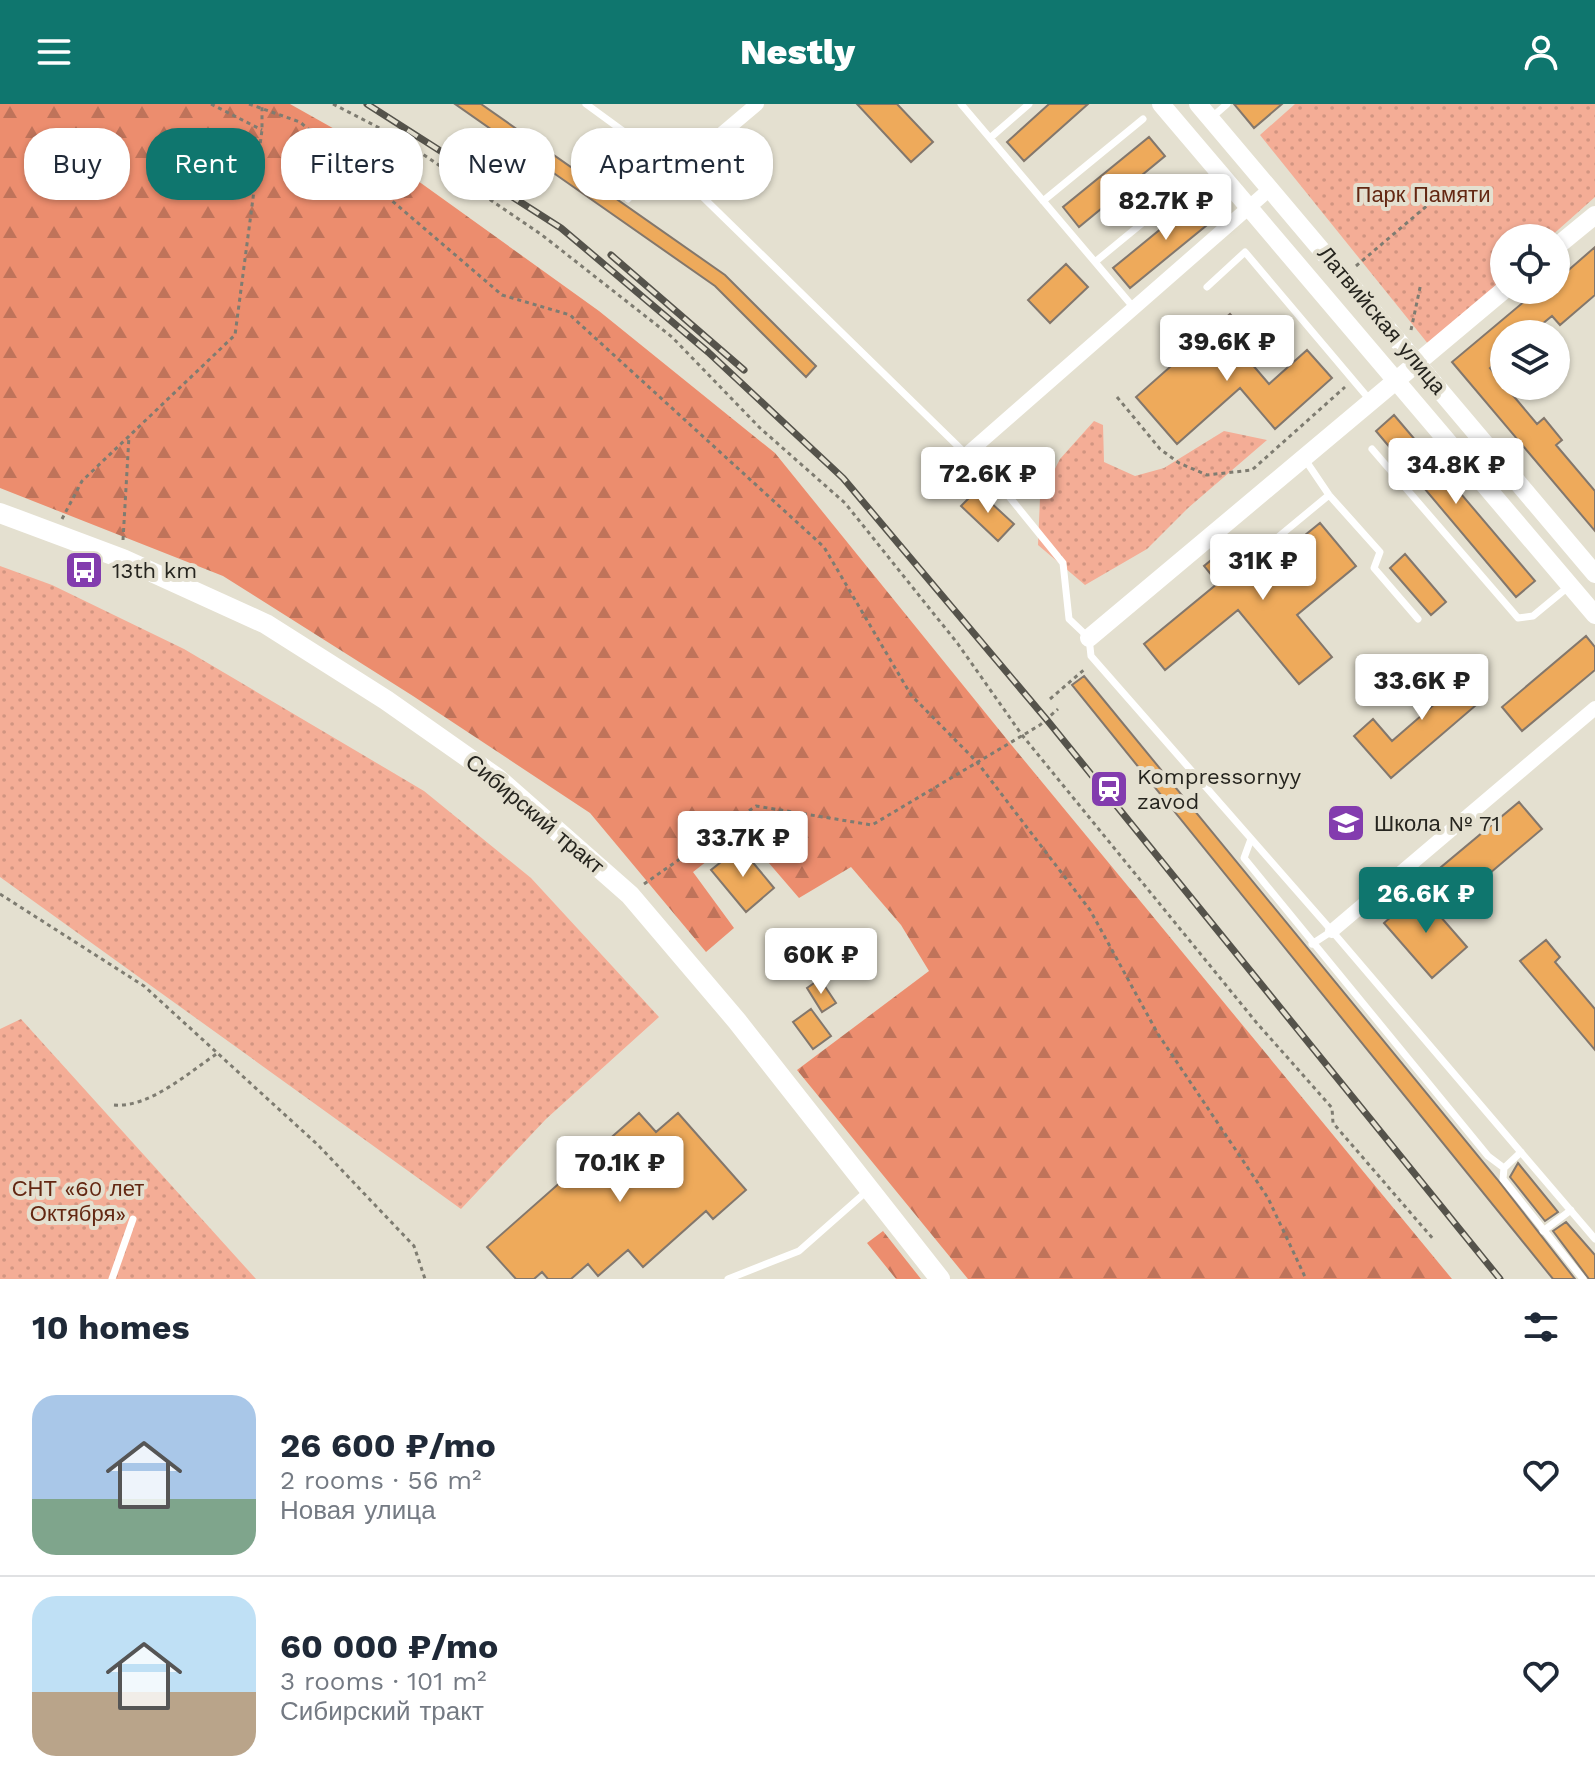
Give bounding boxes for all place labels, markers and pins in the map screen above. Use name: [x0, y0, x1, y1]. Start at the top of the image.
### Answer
pin: 82.7K ₽: [1092, 174, 1240, 242]
pin: 39.6K ₽: [1153, 315, 1301, 383]
pin: 34.8K ₽: [1382, 438, 1530, 506]
pin: 72.6K ₽: [914, 447, 1062, 515]
pin: 31K ₽: [1207, 534, 1319, 602]
bus stop icon: 13th km: [63, 549, 105, 591]
place label: 13th km: [112, 558, 197, 583]
pin: 33.6K ₽: [1348, 654, 1496, 722]
place label: Kompressornyy zavod: [1137, 764, 1302, 814]
station icon: Kompressornyy zavod: [1088, 768, 1130, 810]
school or university icon: Школа № 71: [1325, 802, 1367, 844]
pin: 33.7K ₽: [669, 811, 817, 879]
place label: Школа № 71: [1374, 811, 1500, 836]
pin: 26.6K ₽: [1352, 867, 1500, 935]
pin: 60K ₽: [765, 928, 877, 996]
pin: 70.1K ₽: [546, 1136, 694, 1204]

